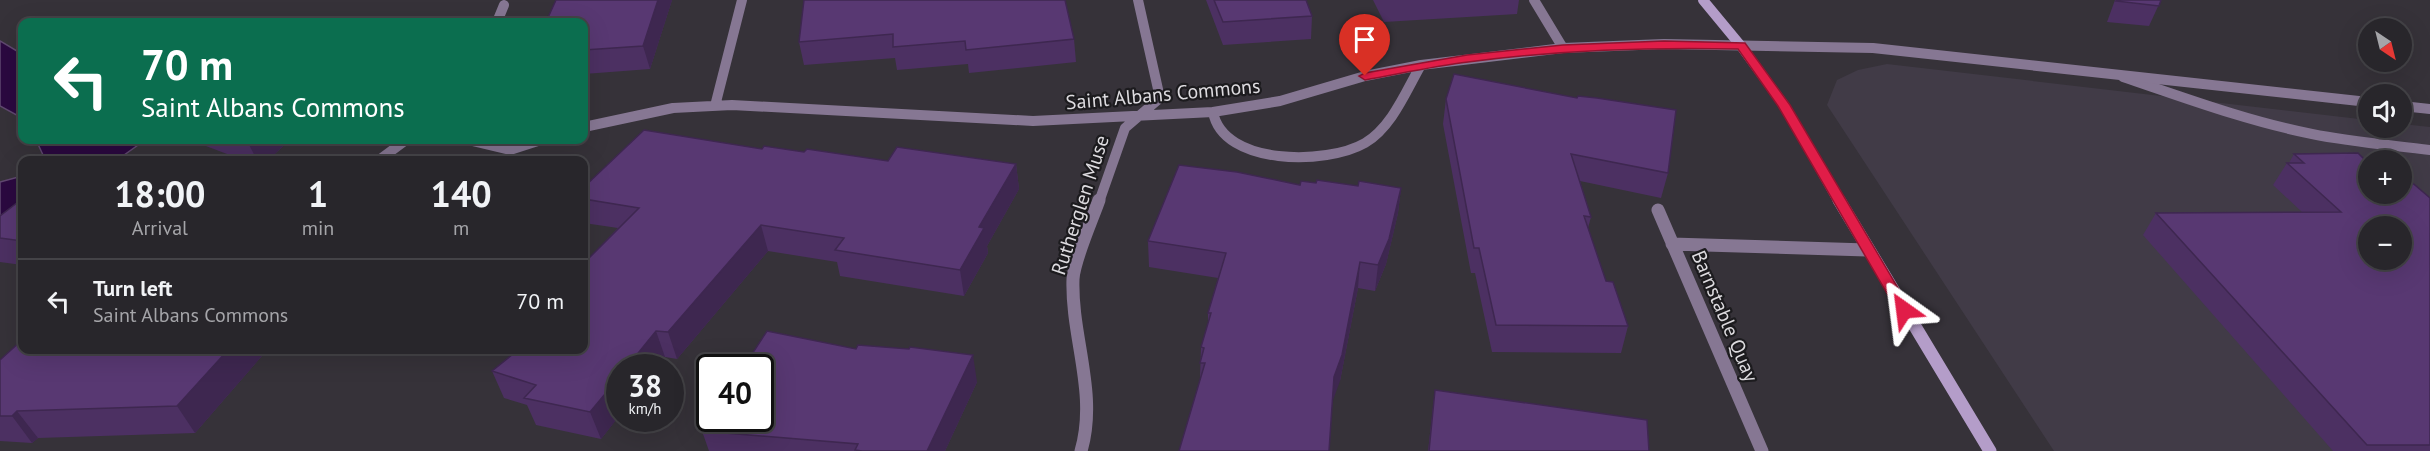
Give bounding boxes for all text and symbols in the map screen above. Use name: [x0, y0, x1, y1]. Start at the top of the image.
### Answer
pin: [1339, 14, 1390, 76]
north arrow: [2358, 18, 2412, 72]
map controls: [2358, 18, 2412, 270]
icon: arrive: [1348, 23, 1381, 56]
text: 70 m: [141, 37, 233, 92]
icon: left: [42, 42, 120, 120]
street label: Saint Albans Commons: [1065, 73, 1261, 115]
button: sound: [2358, 84, 2412, 138]
text: Saint Albans Commons: [141, 90, 405, 124]
street label: Rutherglen Muse: [1045, 132, 1115, 278]
button: +: [2358, 150, 2412, 204]
text: 18:00: [114, 170, 206, 217]
text: 1: [308, 170, 328, 217]
text: 140: [431, 170, 492, 217]
text: Arrival: [132, 215, 188, 241]
text: min: [302, 215, 334, 241]
text: m: [453, 215, 469, 241]
button: −: [2358, 216, 2412, 270]
street label: Barnstable Quay: [1686, 246, 1765, 386]
text: Turn left: [93, 274, 173, 302]
position arrow: [1872, 278, 1936, 342]
icon: left: [42, 285, 75, 318]
text: 70 m: [516, 287, 564, 315]
text: Saint Albans Commons: [93, 302, 288, 328]
speed limit sign: 40: [696, 354, 774, 432]
text: 38: [628, 366, 662, 405]
text: km/h: [629, 399, 661, 418]

